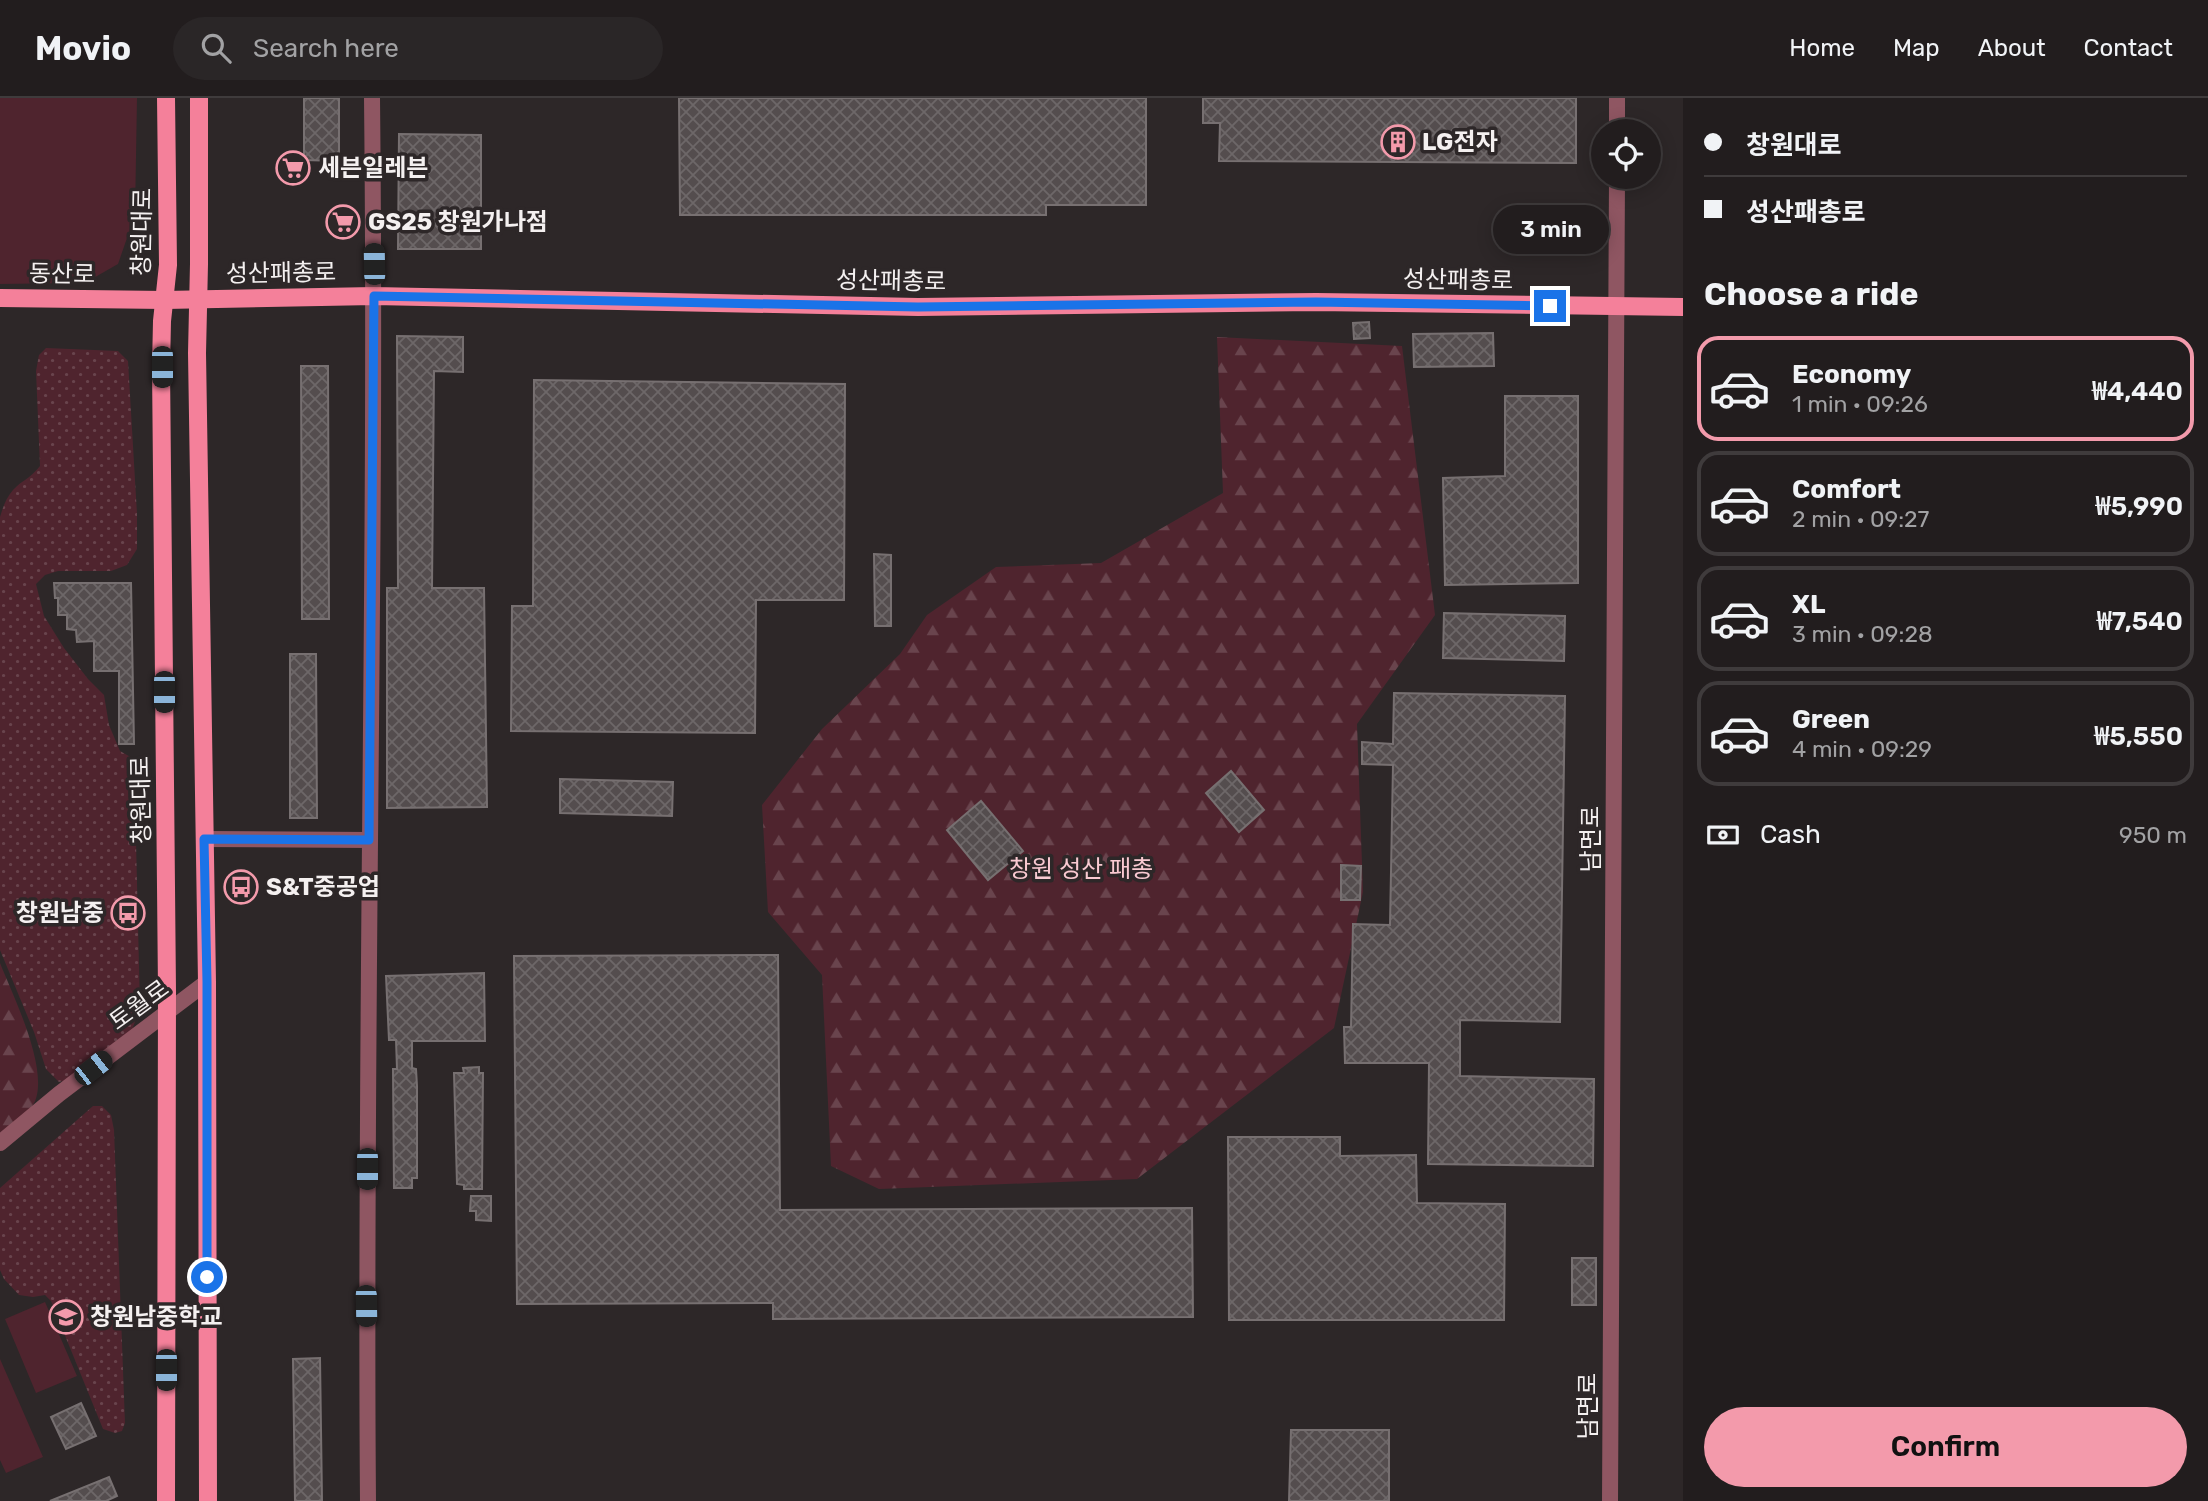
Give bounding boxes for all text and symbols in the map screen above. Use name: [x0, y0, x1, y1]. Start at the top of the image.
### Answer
search box: [173, 17, 663, 80]
text: Movio: [35, 29, 131, 68]
icon: search: [197, 29, 235, 67]
text: Search here: [253, 33, 399, 64]
text: Home: [1789, 34, 1855, 62]
text: Map: [1893, 34, 1940, 62]
text: About: [1978, 34, 2046, 62]
text: Contact: [2084, 34, 2173, 62]
map controls: [1591, 119, 1661, 189]
button: locate: [1591, 119, 1661, 189]
building icon: LG전자: [1379, 123, 1417, 161]
place label: LG전자: [1422, 128, 1498, 156]
text: 창원대로: [1746, 130, 1842, 161]
supermarket icon: 세븐일레븐: [274, 149, 312, 187]
place label: 세븐일레븐: [318, 154, 428, 182]
street label: 창원대로: [127, 188, 157, 276]
text: 성산패총로: [1746, 197, 1866, 228]
supermarket icon: GS25 창원가나점: [324, 203, 362, 241]
callout: 3 min: [1492, 204, 1608, 254]
place label: GS25 창원가나점: [368, 208, 548, 236]
text: 3 min: [1520, 215, 1582, 243]
car: [364, 243, 385, 285]
street label: 성산패총로: [226, 258, 336, 288]
street label: 동산로: [29, 259, 95, 289]
street label: 성산패총로: [1403, 265, 1513, 295]
street label: 성산패총로: [836, 266, 946, 296]
text: Choose a ride: [1704, 275, 1918, 313]
route end: [1534, 290, 1566, 322]
car: [152, 346, 173, 388]
icon: car: [1708, 357, 1771, 420]
text: Economy: [1792, 359, 1911, 390]
text: ₩4,440: [2092, 376, 2183, 407]
text: 1 min · 09:26: [1792, 390, 1928, 418]
icon: car: [1708, 472, 1771, 535]
text: Comfort: [1792, 474, 1901, 505]
text: ₩5,990: [2096, 491, 2183, 522]
text: 2 min · 09:27: [1792, 505, 1929, 533]
icon: car: [1708, 587, 1771, 650]
text: XL: [1792, 589, 1825, 620]
text: ₩7,540: [2097, 606, 2183, 637]
text: 3 min · 09:28: [1792, 620, 1933, 648]
car: [154, 671, 175, 713]
icon: car: [1708, 702, 1771, 765]
text: Green: [1792, 704, 1870, 735]
text: ₩5,550: [2094, 721, 2183, 752]
text: 4 min · 09:29: [1792, 735, 1932, 763]
street label: 창원대로: [126, 756, 156, 844]
street label: 남면로: [1577, 806, 1605, 872]
icon: cash: [1704, 816, 1742, 854]
text: Cash: [1760, 819, 1821, 850]
text: 950 m: [2119, 821, 2187, 849]
park label: 창원 성산 패총: [1009, 855, 1153, 883]
bus stop icon: S&T중공업: [222, 868, 260, 906]
place label: S&T중공업: [266, 873, 380, 901]
bus stop icon: 창원남중: [109, 894, 147, 932]
place label: 창원남중: [16, 899, 104, 927]
street label: 토월로: [104, 974, 174, 1036]
car: [70, 1047, 117, 1089]
car: [357, 1148, 378, 1190]
route start: [191, 1261, 223, 1293]
car: [356, 1285, 377, 1327]
school or university icon: 창원남중학교: [47, 1298, 85, 1336]
place label: 창원남중학교: [90, 1303, 222, 1331]
car: [156, 1349, 177, 1391]
street label: 남면로: [1574, 1373, 1602, 1439]
button: Confirm: [1704, 1407, 2187, 1487]

